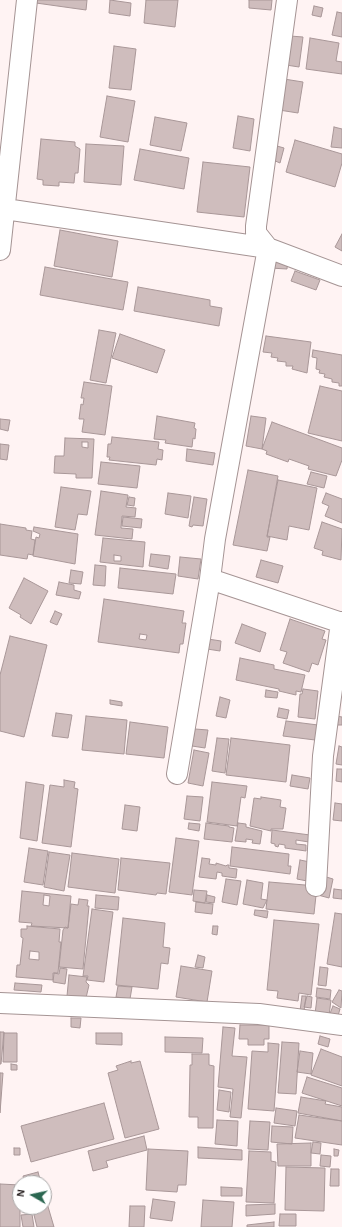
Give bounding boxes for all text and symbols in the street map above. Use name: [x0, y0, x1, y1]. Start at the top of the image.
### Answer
north arrow: [12, 1175, 52, 1215]
text: N: [15, 1189, 27, 1198]

